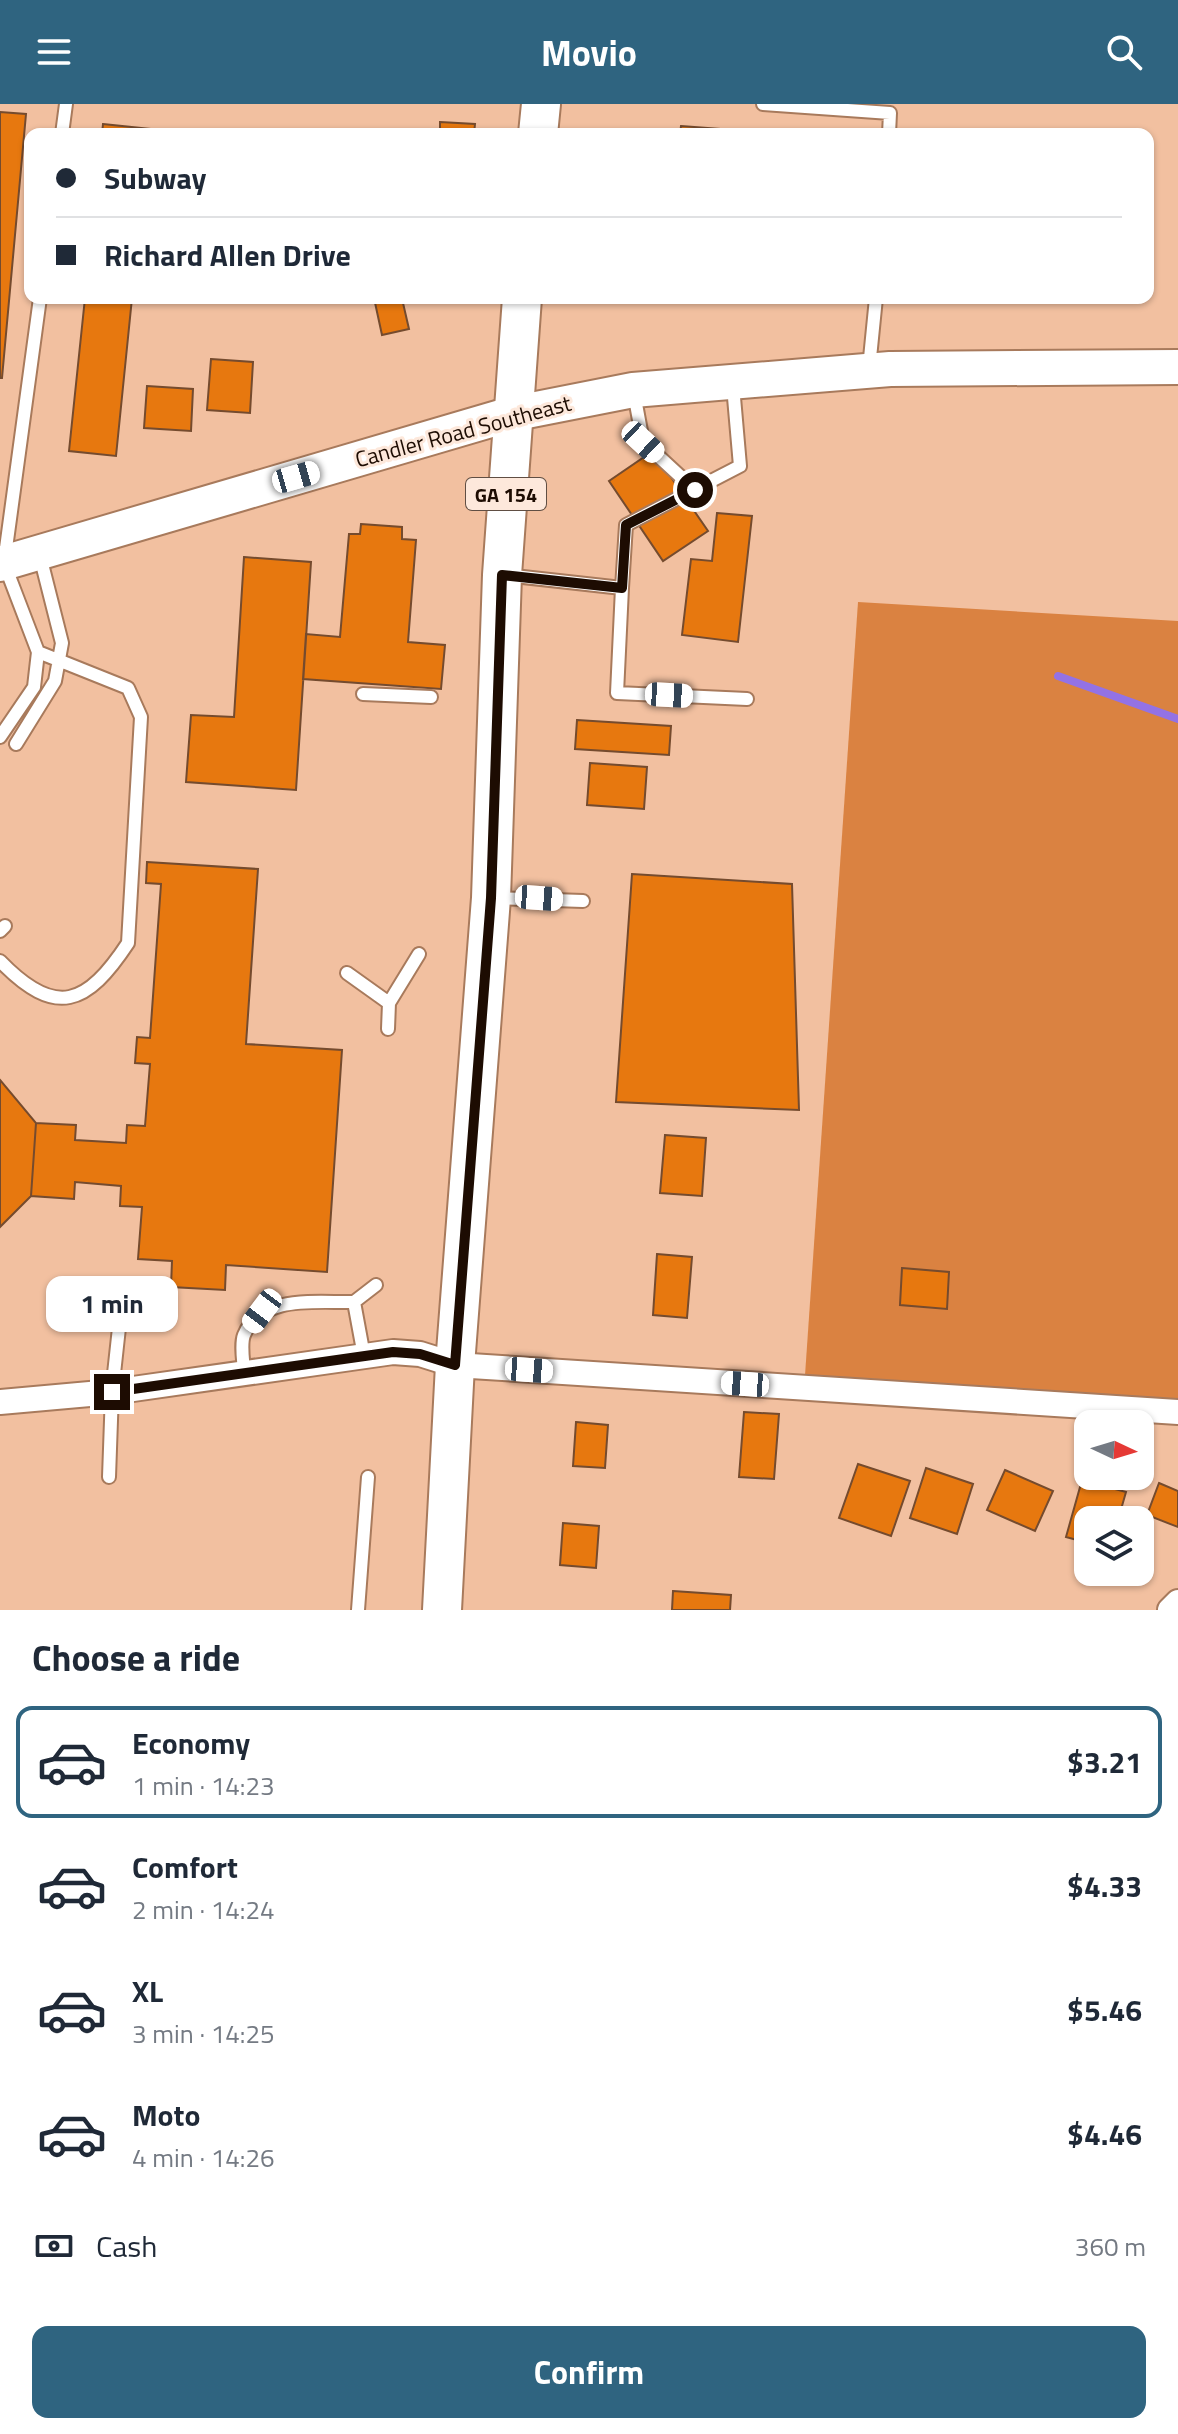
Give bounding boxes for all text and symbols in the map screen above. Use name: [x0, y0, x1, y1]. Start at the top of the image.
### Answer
text: Movio: [541, 25, 637, 80]
icon: menu: [32, 30, 76, 74]
icon: search: [1102, 30, 1146, 74]
text: Subway: [104, 155, 207, 201]
text: Richard Allen Drive: [104, 232, 351, 278]
street label: Candler Road Southeast: [351, 386, 575, 476]
car: [617, 417, 669, 467]
car: [270, 459, 322, 495]
route start: [677, 472, 713, 508]
road number: GA 154: [466, 478, 546, 510]
car: [644, 682, 694, 708]
car: [514, 884, 564, 912]
callout: 1 min: [46, 1276, 178, 1332]
text: 1 min: [80, 1284, 144, 1323]
car: [238, 1285, 286, 1337]
car: [504, 1356, 554, 1384]
car: [720, 1370, 770, 1398]
route end: [94, 1374, 130, 1410]
north arrow: [1074, 1410, 1154, 1490]
map controls: [1074, 1410, 1154, 1586]
button: layers: [1074, 1506, 1154, 1586]
text: Choose a ride: [32, 1630, 240, 1685]
text: Economy: [132, 1720, 250, 1766]
icon: car: [36, 1726, 108, 1798]
text: $3.21: [1067, 1739, 1142, 1785]
text: 1 min · 14:23: [132, 1766, 275, 1805]
text: Comfort: [132, 1844, 238, 1890]
icon: car: [36, 1850, 108, 1922]
text: $4.33: [1067, 1863, 1142, 1909]
text: 2 min · 14:24: [132, 1890, 275, 1929]
text: XL: [132, 1968, 163, 2014]
icon: car: [36, 1974, 108, 2046]
text: $5.46: [1067, 1987, 1142, 2033]
text: 3 min · 14:25: [132, 2014, 275, 2053]
text: Moto: [132, 2092, 200, 2138]
icon: car: [36, 2098, 108, 2170]
text: $4.46: [1067, 2111, 1142, 2157]
text: 4 min · 14:26: [132, 2138, 275, 2177]
text: Cash: [96, 2223, 157, 2269]
icon: cash: [32, 2224, 76, 2268]
text: 360 m: [1075, 2227, 1146, 2266]
button: Confirm: [32, 2326, 1146, 2418]

